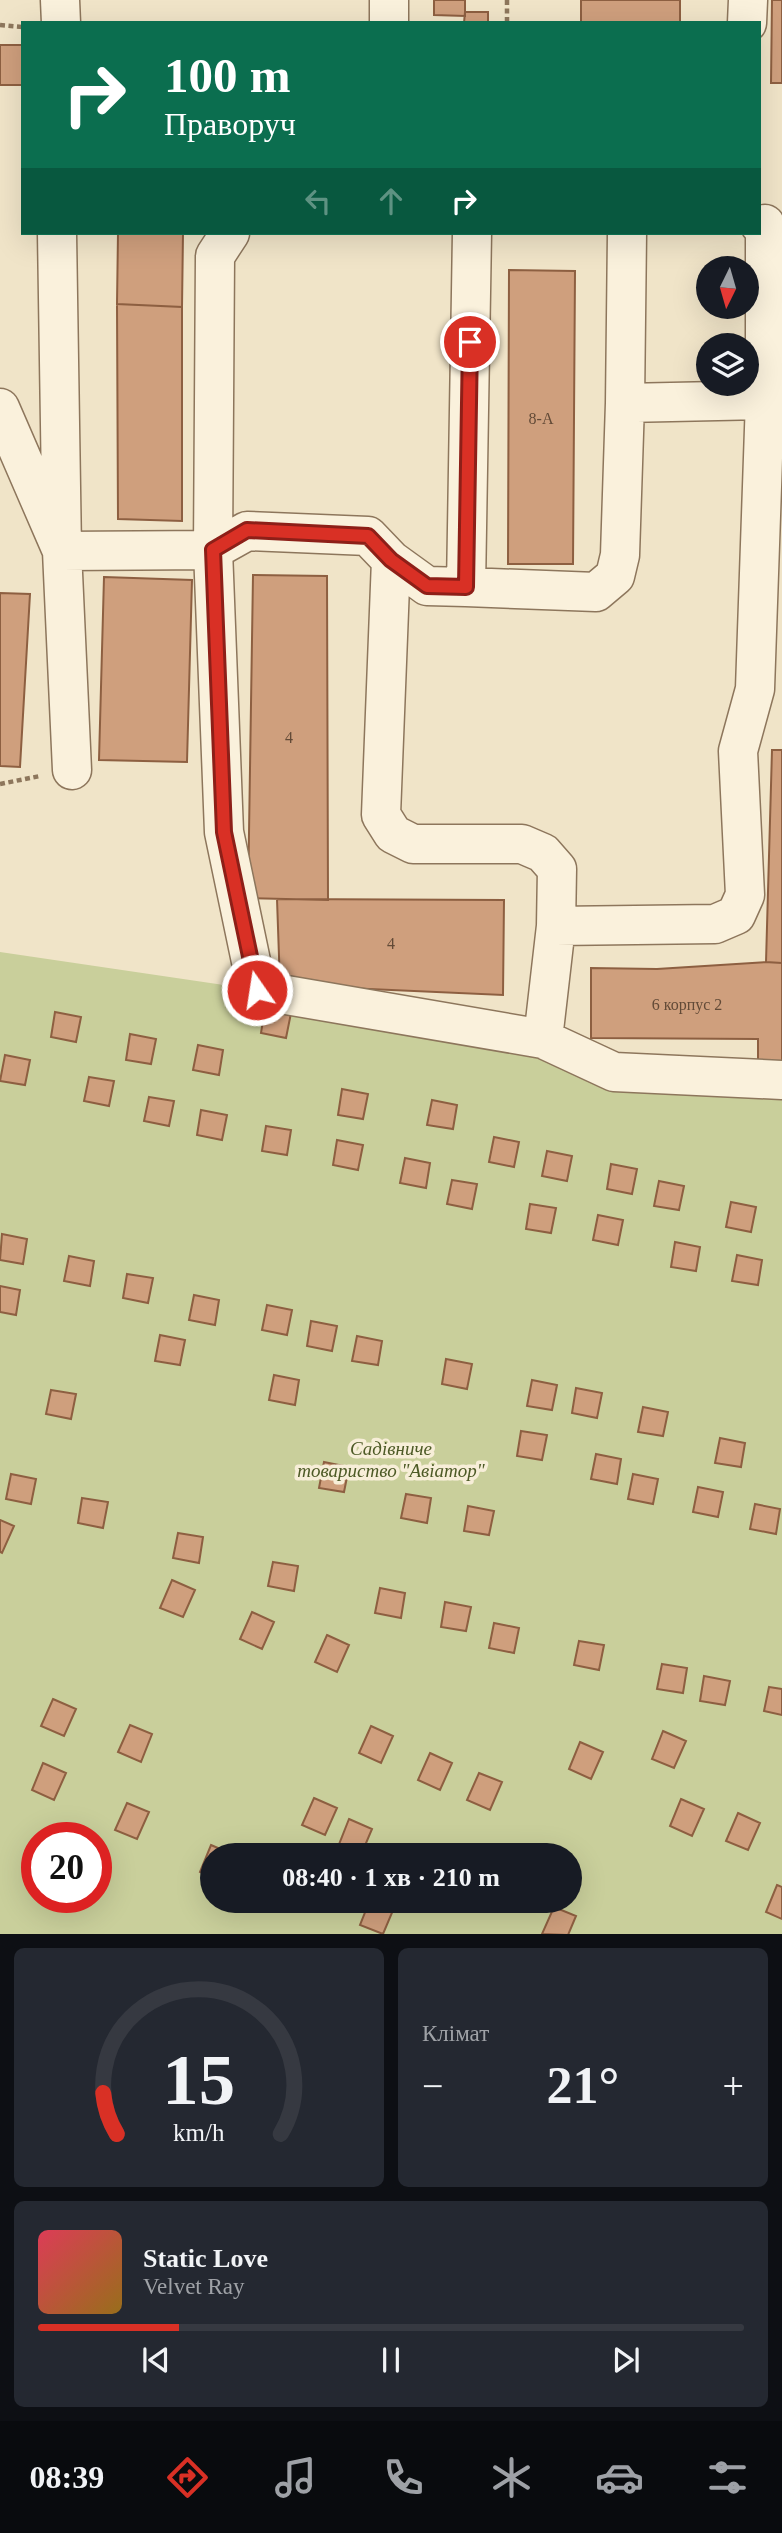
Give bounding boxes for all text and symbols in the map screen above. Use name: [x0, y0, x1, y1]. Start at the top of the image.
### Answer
text: 100 m: [164, 48, 291, 103]
icon: right: [49, 49, 140, 140]
text: Праворуч: [164, 106, 296, 142]
icon: left: [299, 182, 337, 220]
icon: ahead: [372, 182, 410, 220]
icon: right: [445, 182, 483, 220]
north arrow: [696, 256, 760, 318]
map controls: [696, 256, 759, 396]
pin: [440, 312, 500, 372]
icon: arrive: [451, 323, 489, 361]
button: layers: [696, 333, 759, 396]
house number: 8-А: [529, 410, 554, 427]
house number: 4: [285, 729, 293, 746]
house number: 4: [387, 935, 395, 952]
position arrow: [220, 953, 294, 1027]
house number: 6 корпус 2: [652, 996, 722, 1014]
park label: Садівниче товариство "Авіатор": [297, 1438, 486, 1481]
speed limit sign: 20: [21, 1822, 112, 1913]
text: 08:40 · 1 хв · 210 m: [282, 1863, 500, 1892]
text: Клімат: [422, 2021, 489, 2046]
text: 15: [163, 2039, 235, 2120]
text: 21°: [547, 2057, 619, 2114]
text: −: [422, 2065, 443, 2107]
text: +: [723, 2065, 744, 2107]
text: km/h: [173, 2118, 225, 2145]
text: Static Love: [143, 2244, 268, 2273]
text: Velvet Ray: [143, 2274, 245, 2299]
icon: previous: [137, 2341, 175, 2379]
icon: pause: [372, 2341, 410, 2379]
icon: next: [607, 2341, 645, 2379]
icon: directions: [163, 2453, 212, 2502]
icon: music: [271, 2453, 320, 2502]
icon: phone: [379, 2453, 428, 2502]
icon: climate: [487, 2453, 536, 2502]
icon: car: [595, 2453, 644, 2502]
icon: filters: [703, 2453, 752, 2502]
text: 08:39: [30, 2459, 104, 2495]

